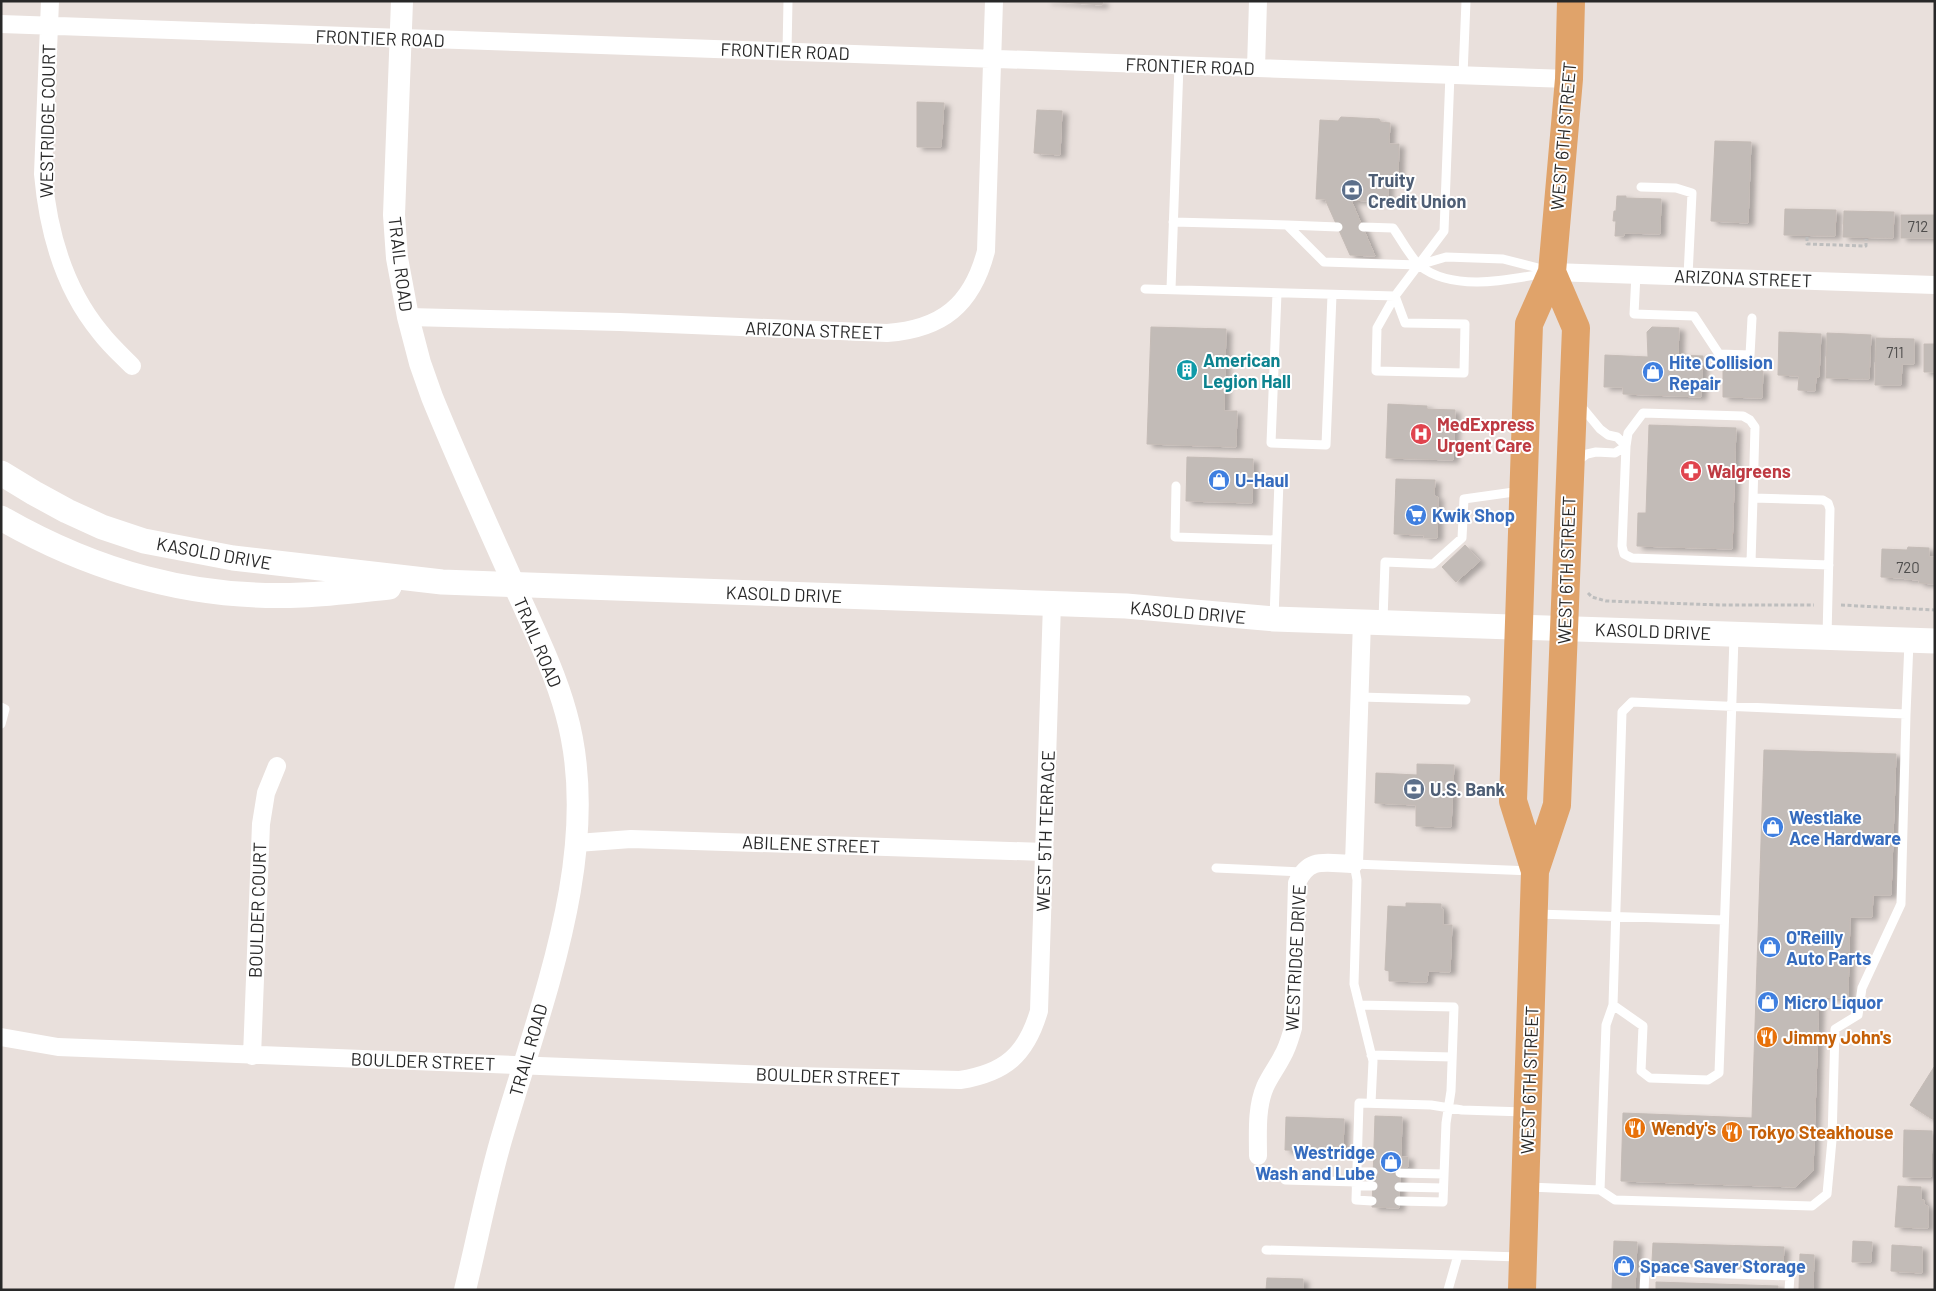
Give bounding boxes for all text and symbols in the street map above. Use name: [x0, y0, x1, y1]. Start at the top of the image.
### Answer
street label: FRONTIER ROAD: [315, 25, 445, 51]
street label: FRONTIER ROAD: [720, 38, 850, 64]
street label: WESTRIDGE COURT: [35, 44, 59, 198]
street label: FRONTIER ROAD: [1125, 53, 1255, 79]
street label: WEST 6TH STREET: [1546, 61, 1580, 211]
place label: Truity Credit Union: [1368, 169, 1466, 212]
bank icon: Truity Credit Union: [1340, 178, 1364, 202]
street label: TRAIL ROAD: [384, 215, 418, 313]
house number: 712: [1908, 217, 1928, 235]
street label: ARIZONA STREET: [1674, 265, 1812, 291]
street label: ARIZONA STREET: [745, 317, 883, 343]
house number: 711: [1886, 343, 1904, 361]
place label: American Legion Hall: [1203, 349, 1291, 392]
place label: Hite Collision Repair: [1669, 351, 1773, 394]
building icon: American Legion Hall: [1175, 358, 1199, 382]
shop icon: Hite Collision Repair: [1641, 360, 1665, 384]
place label: MedExpress Urgent Care: [1437, 413, 1535, 456]
hospital icon: MedExpress Urgent Care: [1409, 422, 1433, 446]
pharmacy icon: Walgreens: [1679, 459, 1703, 483]
place label: Walgreens: [1707, 460, 1791, 482]
shop icon: U-Haul: [1207, 468, 1231, 492]
place label: U-Haul: [1235, 469, 1289, 491]
street label: WEST 6TH STREET: [1552, 495, 1580, 645]
supermarket icon: Kwik Shop: [1404, 503, 1428, 527]
place label: Kwik Shop: [1432, 504, 1515, 526]
street label: KASOLD DRIVE: [155, 532, 273, 574]
house number: 720: [1896, 558, 1920, 576]
street label: KASOLD DRIVE: [725, 581, 843, 607]
street label: TRAIL ROAD: [509, 594, 567, 690]
street label: KASOLD DRIVE: [1129, 596, 1247, 628]
street label: KASOLD DRIVE: [1594, 618, 1712, 644]
street label: WEST 5TH TERRACE: [1031, 750, 1059, 912]
bank icon: U.S. Bank: [1402, 777, 1426, 801]
place label: U.S. Bank: [1430, 778, 1506, 800]
place label: Westlake Ace Hardware: [1789, 806, 1901, 849]
shop icon: Westlake Ace Hardware: [1761, 815, 1785, 839]
street label: ABILENE STREET: [742, 831, 880, 857]
street label: BOULDER COURT: [244, 842, 270, 978]
street label: WESTRIDGE DRIVE: [1280, 884, 1310, 1032]
place label: O'Reilly Auto Parts: [1786, 926, 1871, 969]
shop icon: O'Reilly Auto Parts: [1758, 935, 1782, 959]
shop icon: Micro Liquor: [1756, 990, 1780, 1014]
place label: Micro Liquor: [1784, 991, 1883, 1013]
street label: TRAIL ROAD: [504, 1001, 552, 1099]
street label: WEST 6TH STREET: [1515, 1005, 1543, 1155]
restaurant icon: Jimmy John's: [1755, 1025, 1779, 1049]
place label: Jimmy John's: [1783, 1026, 1892, 1048]
street label: BOULDER STREET: [350, 1047, 496, 1075]
street label: BOULDER STREET: [755, 1062, 901, 1090]
restaurant icon: Wendy's: [1623, 1116, 1647, 1140]
place label: Wendy's: [1651, 1117, 1716, 1139]
restaurant icon: Tokyo Steakhouse: [1720, 1120, 1744, 1144]
place label: Tokyo Steakhouse: [1748, 1121, 1894, 1143]
place label: Westridge Wash and Lube: [1255, 1141, 1375, 1184]
shop icon: Westridge Wash and Lube: [1379, 1150, 1403, 1174]
shop icon: Space Saver Storage: [1612, 1254, 1636, 1278]
place label: Space Saver Storage: [1640, 1255, 1806, 1277]

